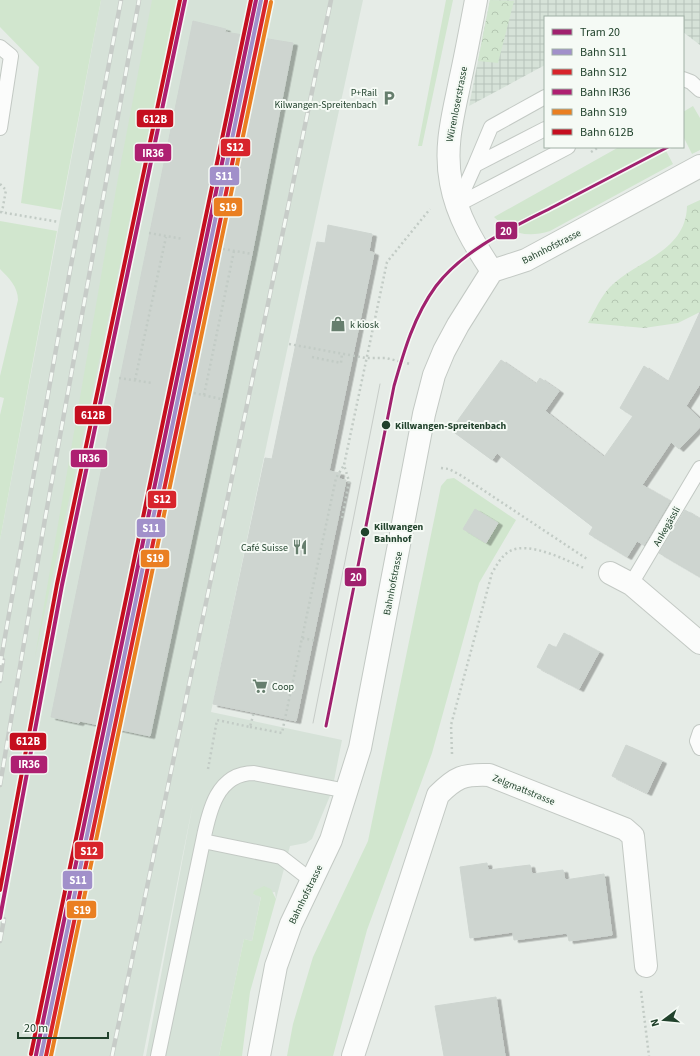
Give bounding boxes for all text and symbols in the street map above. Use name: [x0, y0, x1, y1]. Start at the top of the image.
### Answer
legend: [544, 16, 684, 148]
text: Tram 20: [580, 24, 620, 41]
text: Bahn S11: [580, 44, 627, 61]
text: Bahn S12: [580, 64, 627, 81]
street label: Würenloserstrasse: [443, 65, 471, 143]
text: Bahn IR36: [580, 84, 631, 101]
place label: P+Rail Kilwangen-Spreitenbach: [275, 86, 377, 112]
parking icon: P+Rail Kilwangen-Spreitenbach: [380, 89, 398, 107]
text: Bahn S19: [580, 104, 627, 121]
line badge: 612B: [136, 109, 174, 128]
text: 612B: [143, 112, 167, 127]
text: Bahn 612B: [580, 124, 634, 141]
line badge: S12: [220, 138, 251, 157]
text: S12: [226, 140, 244, 155]
line badge: IR36: [134, 143, 172, 162]
text: IR36: [142, 146, 164, 161]
line badge: S11: [209, 166, 240, 186]
text: S11: [215, 169, 233, 184]
line badge: S19: [213, 197, 243, 217]
text: S19: [219, 200, 237, 215]
line badge: 20: [495, 221, 518, 240]
text: 20: [500, 224, 512, 239]
street label: Bahnhofstrasse: [520, 226, 583, 268]
shop icon: k kiosk: [329, 315, 347, 333]
place label: k kiosk: [350, 318, 379, 332]
line badge: 612B: [74, 405, 112, 425]
text: 612B: [81, 408, 105, 423]
marker: Killwangen-Spreitenbach: [380, 419, 392, 431]
place label: Killwangen-Spreitenbach: [395, 419, 507, 433]
line badge: IR36: [70, 449, 108, 468]
text: IR36: [78, 451, 100, 466]
line badge: S12: [147, 490, 177, 509]
text: S12: [153, 492, 171, 507]
street label: Ankegässli: [650, 504, 684, 549]
line badge: S11: [136, 518, 166, 538]
place label: Killwangen Bahnhof: [374, 520, 424, 546]
text: S11: [142, 521, 160, 536]
marker: Killwangen Bahnhof: [359, 526, 371, 538]
restaurant icon: Café Suisse: [291, 538, 309, 556]
place label: Café Suisse: [241, 541, 288, 555]
line badge: S19: [140, 549, 170, 568]
street label: Bahnhofstrasse: [380, 550, 406, 616]
text: S19: [146, 551, 164, 566]
line badge: 20: [344, 567, 367, 587]
text: 20: [350, 570, 362, 585]
supermarket icon: Coop: [251, 677, 269, 695]
place label: Coop: [272, 680, 295, 694]
line badge: 612B: [9, 732, 47, 751]
text: 612B: [16, 734, 40, 749]
line badge: IR36: [10, 755, 48, 774]
text: IR36: [18, 757, 40, 772]
street label: Zelgmattstrasse: [490, 771, 557, 809]
line badge: S12: [74, 841, 104, 860]
text: S12: [80, 844, 98, 859]
street label: Bahnhofstrasse: [285, 862, 326, 927]
line badge: S11: [62, 870, 93, 890]
text: S11: [69, 873, 87, 888]
line badge: S19: [66, 900, 97, 919]
text: S19: [73, 903, 91, 918]
north arrow: [644, 1000, 684, 1040]
scale bar: [18, 1014, 108, 1040]
text: N: [647, 1017, 663, 1028]
text: 20 m: [24, 1020, 48, 1037]

